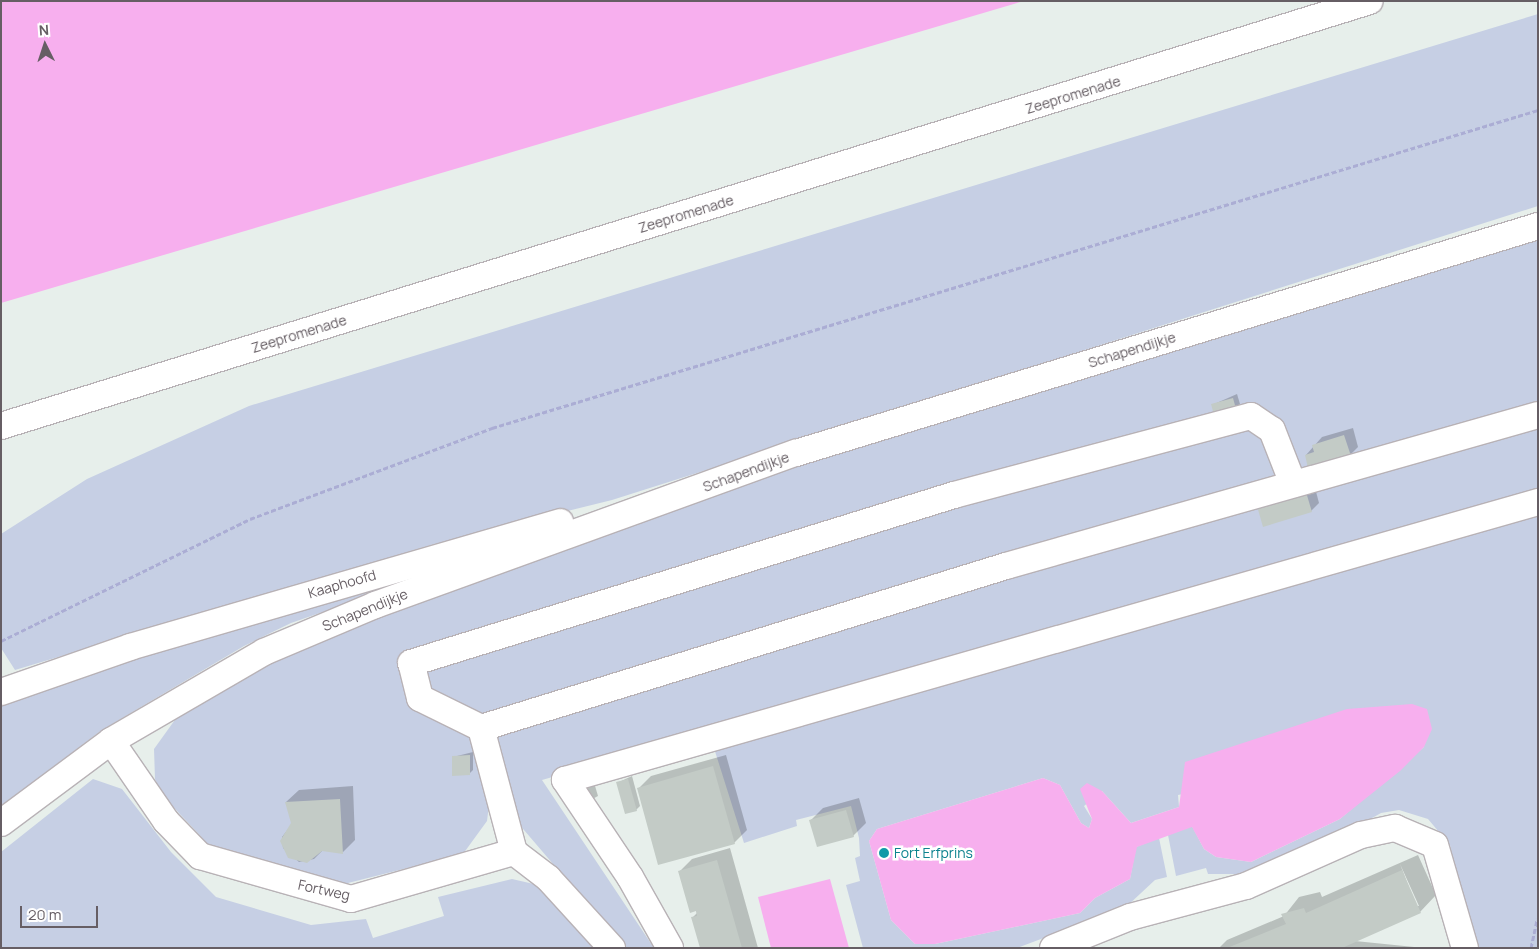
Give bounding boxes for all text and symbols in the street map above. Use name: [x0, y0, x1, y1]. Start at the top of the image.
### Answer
north arrow: [20, 20, 70, 70]
text: N: [38, 20, 50, 39]
street label: Zeepromenade: [1023, 73, 1123, 117]
street label: Zeepromenade: [636, 192, 736, 236]
street label: Zeepromenade: [249, 312, 349, 356]
street label: Schapendijkje: [1086, 329, 1178, 371]
street label: Schapendijkje: [701, 449, 791, 495]
street label: Kaaphoofd: [306, 566, 378, 602]
street label: Schapendijkje: [320, 585, 410, 635]
place label: Fort Erfprins: [894, 845, 973, 861]
marker: Fort Erfprins: [878, 847, 890, 859]
street label: Fortweg: [296, 876, 352, 904]
scale bar: [22, 896, 100, 928]
text: 20 m: [28, 904, 61, 925]

